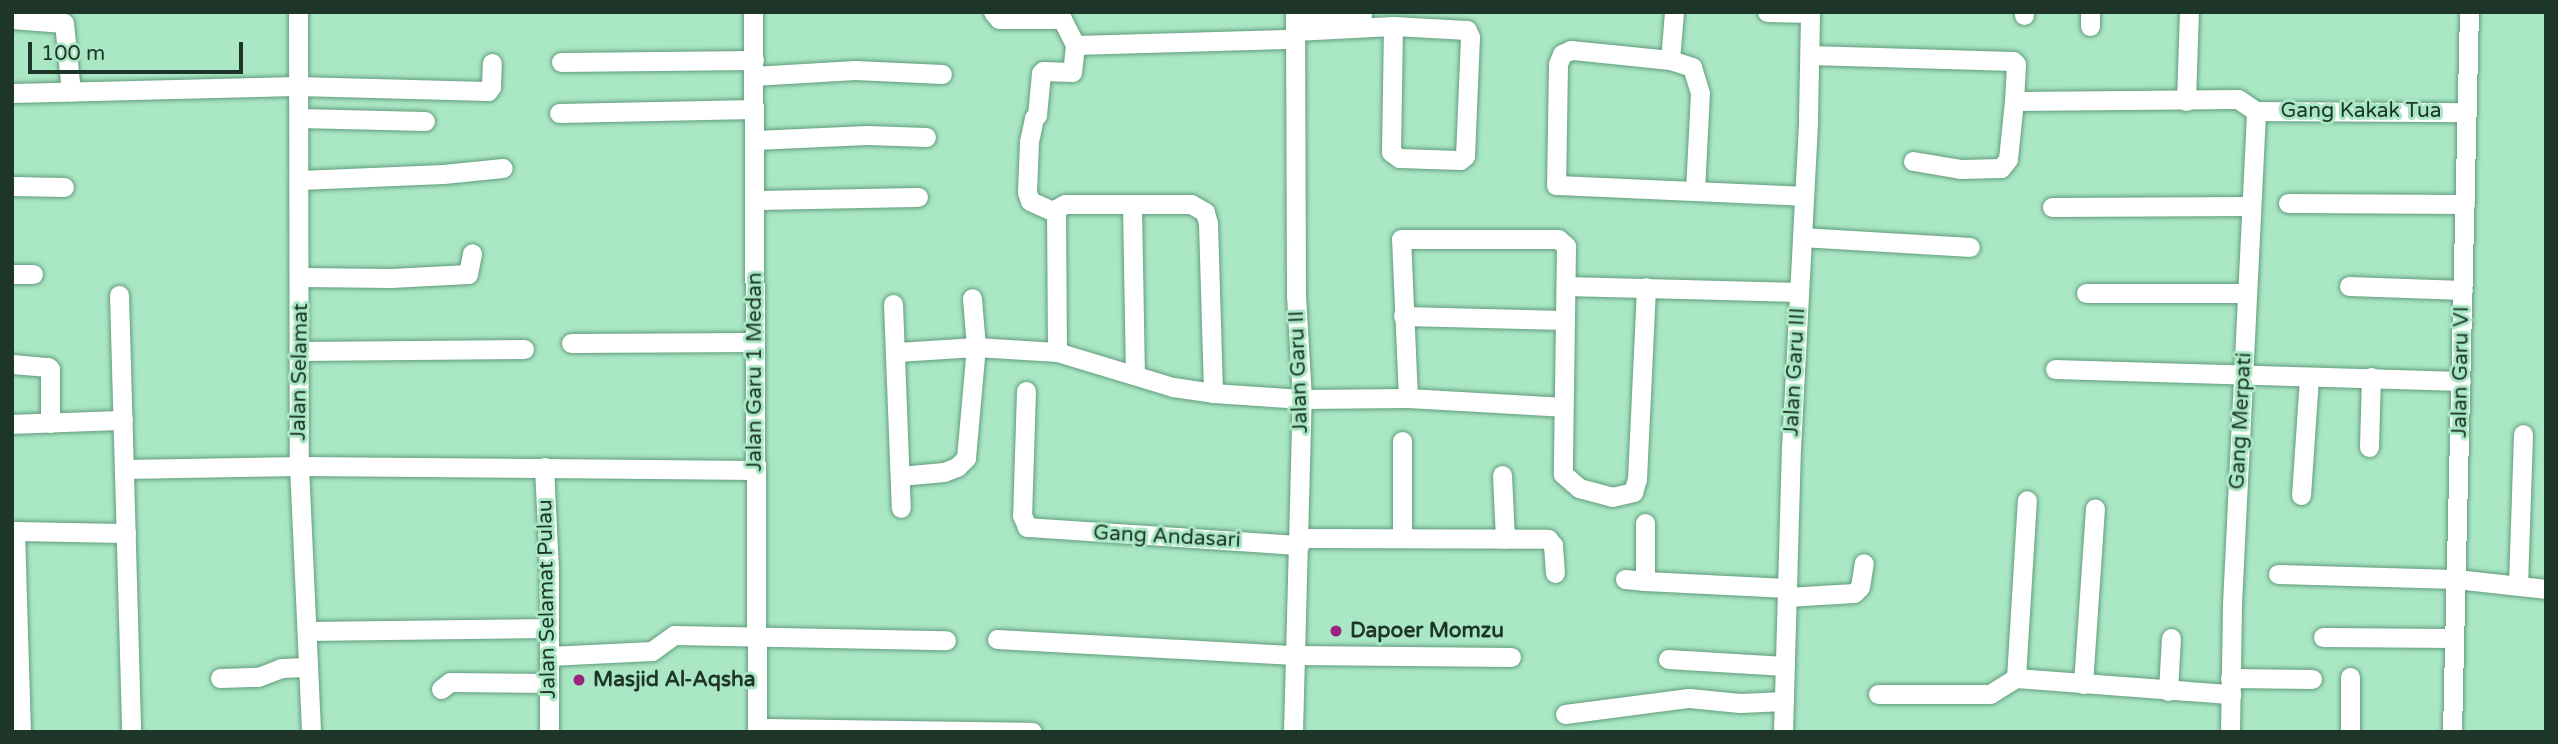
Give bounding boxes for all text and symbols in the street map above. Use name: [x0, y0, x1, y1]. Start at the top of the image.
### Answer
scale bar: [32, 28, 247, 72]
text: 100 m: [41, 41, 105, 66]
street label: Gang Kakak Tua: [2280, 98, 2442, 124]
street label: Jalan Garu 1 Medan: [742, 272, 768, 472]
street label: Jalan Selamat: [286, 303, 314, 441]
street label: Jalan Garu VI: [2447, 306, 2475, 438]
street label: Jalan Garu III: [1779, 307, 1811, 437]
street label: Jalan Garu II: [1284, 310, 1314, 434]
street label: Gang Merpati: [2225, 352, 2257, 490]
street label: Jalan Selamat Pulau: [533, 499, 561, 699]
street label: Gang Andasari: [1093, 521, 1241, 553]
place label: Dapoer Momzu: [1350, 618, 1504, 644]
marker: Dapoer Momzu: [1328, 623, 1344, 639]
place label: Masjid Al-Aqsha: [593, 667, 756, 693]
marker: Masjid Al-Aqsha: [571, 672, 587, 688]

